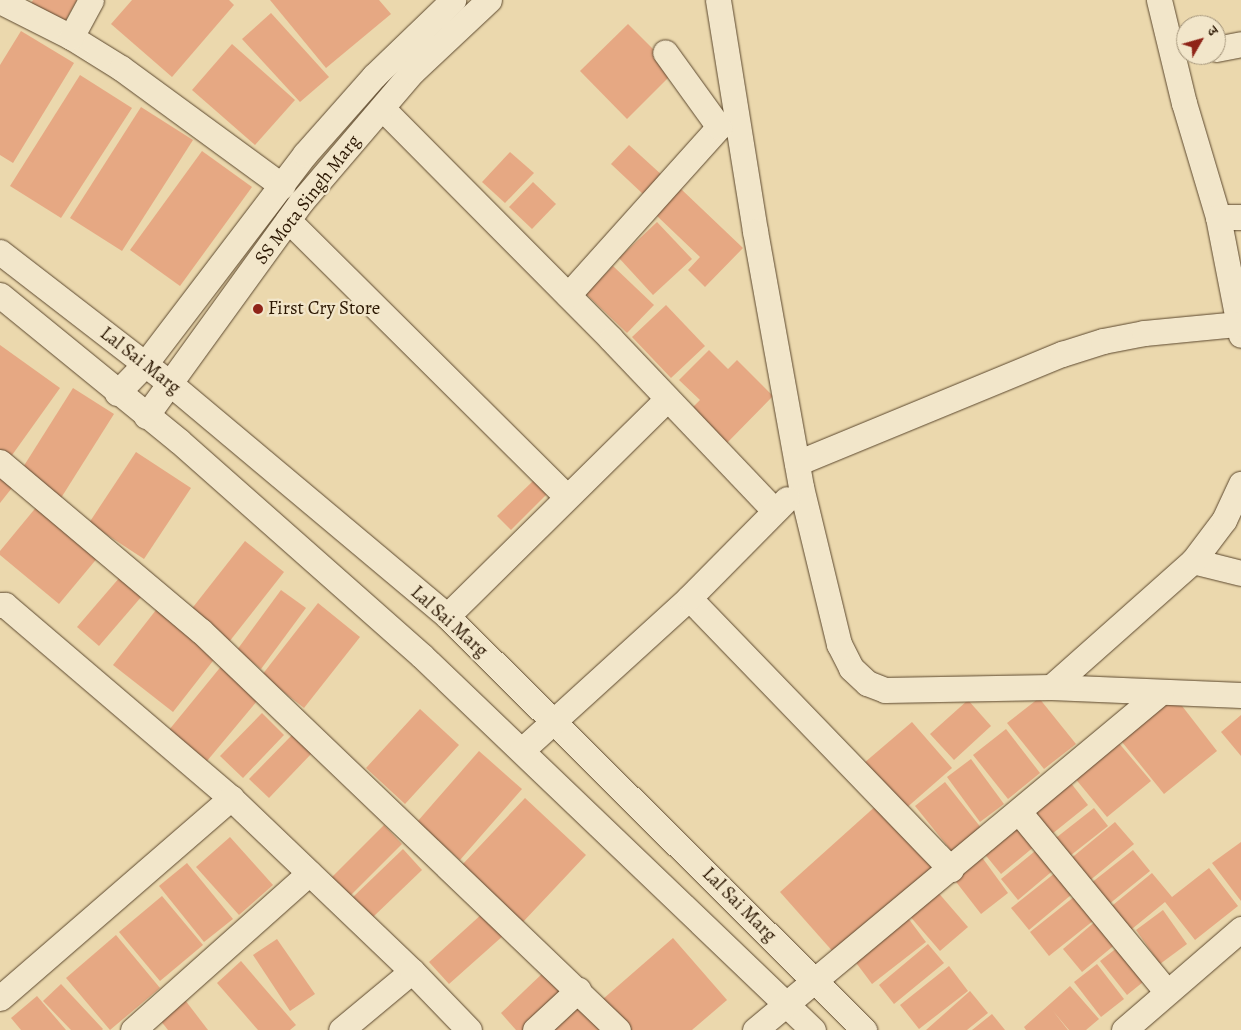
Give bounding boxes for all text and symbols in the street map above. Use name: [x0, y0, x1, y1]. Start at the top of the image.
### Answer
north arrow: [1176, 15, 1226, 65]
text: उ: [1203, 22, 1222, 40]
street label: SS Mota Singh Marg: [250, 130, 366, 270]
place label: First Cry Store: [268, 298, 380, 320]
marker: First Cry Store: [252, 303, 264, 315]
street label: Lal Sai Marg: [95, 322, 185, 400]
street label: Lal Sai Marg: [406, 581, 492, 663]
street label: Lal Sai Marg: [697, 863, 781, 947]

